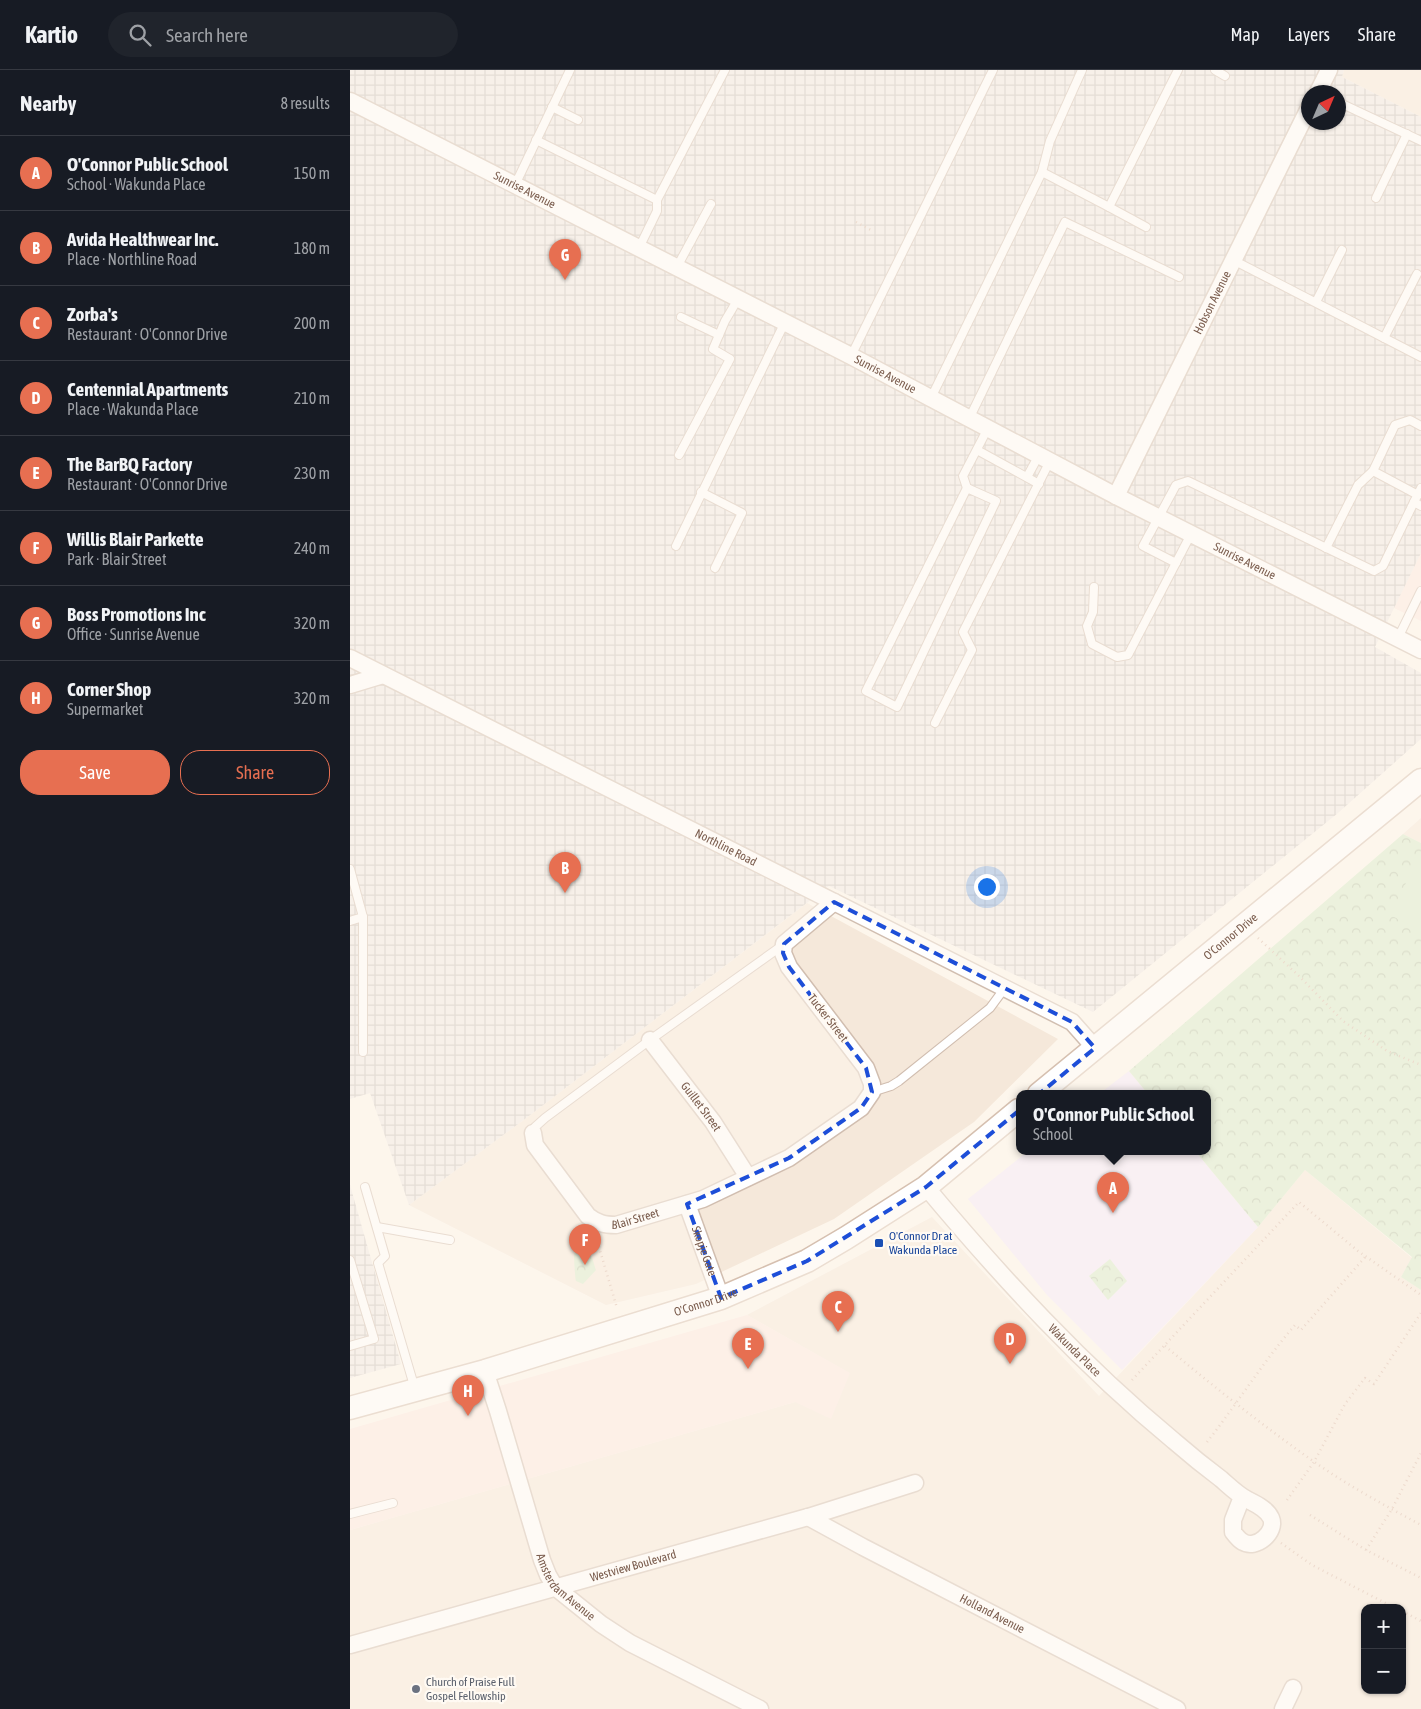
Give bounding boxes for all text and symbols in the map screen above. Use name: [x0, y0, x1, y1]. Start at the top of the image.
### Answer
search box: [108, 12, 458, 57]
text: Kartio: [25, 21, 78, 48]
icon: search: [126, 21, 154, 49]
text: Search here: [166, 24, 248, 46]
text: Map: [1230, 24, 1259, 45]
text: Layers: [1287, 24, 1330, 45]
text: Share: [1358, 24, 1396, 45]
north arrow: [1301, 85, 1346, 130]
text: Nearby: [20, 91, 76, 115]
text: 8 results: [280, 94, 330, 112]
text: O'Connor Public School: [67, 153, 228, 175]
text: A: [32, 164, 40, 182]
text: 150 m: [294, 164, 330, 182]
street label: Sunrise Avenue: [491, 168, 558, 211]
text: School · Wakunda Place: [67, 175, 206, 193]
text: Avida Healthwear Inc.: [67, 228, 218, 250]
text: B: [32, 239, 40, 257]
text: 180 m: [294, 239, 330, 257]
pin: G: [549, 239, 581, 280]
text: Place · Northline Road: [67, 250, 197, 268]
street label: Hobson Avenue: [1191, 269, 1234, 337]
text: Zorba's: [67, 303, 118, 325]
text: C: [32, 314, 40, 332]
text: 200 m: [294, 314, 330, 332]
text: Restaurant · O'Connor Drive: [67, 325, 227, 343]
street label: Sunrise Avenue: [852, 352, 918, 396]
text: Centennial Apartments: [67, 378, 228, 400]
text: D: [32, 389, 40, 407]
text: 210 m: [294, 389, 330, 407]
text: Place · Wakunda Place: [67, 400, 199, 418]
text: The BarBQ Factory: [67, 453, 192, 475]
text: E: [33, 464, 39, 482]
text: 230 m: [294, 464, 330, 482]
text: Restaurant · O'Connor Drive: [67, 475, 227, 493]
text: Willis Blair Parkette: [67, 528, 204, 550]
text: F: [33, 539, 39, 557]
text: 240 m: [294, 539, 330, 557]
street label: Sunrise Avenue: [1211, 539, 1278, 582]
text: Park · Blair Street: [67, 550, 167, 568]
text: Boss Promotions Inc: [67, 603, 206, 625]
text: G: [32, 614, 40, 632]
text: 320 m: [294, 614, 330, 632]
text: Office · Sunrise Avenue: [67, 625, 200, 643]
text: Corner Shop: [67, 678, 151, 700]
text: H: [31, 689, 41, 707]
text: 320 m: [294, 689, 330, 707]
text: Supermarket: [67, 700, 143, 718]
button: Save: [20, 750, 170, 795]
button: Share: [180, 750, 330, 795]
street label: Northline Road: [693, 826, 759, 869]
pin: B: [549, 852, 581, 893]
your location: [974, 874, 1000, 900]
street label: O'Connor Drive: [1201, 910, 1260, 963]
street label: Tucker Street: [805, 991, 851, 1045]
street label: Guillet Street: [678, 1079, 724, 1134]
popup: [1016, 1090, 1211, 1155]
text: O'Connor Public School: [1033, 1103, 1194, 1125]
text: School: [1033, 1125, 1073, 1143]
pin: A: [1097, 1172, 1129, 1213]
street label: Blair Street: [612, 1205, 661, 1232]
pin: F: [569, 1224, 601, 1265]
street label: Skopje Gate: [689, 1224, 719, 1278]
place label: O'Connor Dr at Wakunda Place: [889, 1229, 957, 1257]
marker: O'Connor Dr at Wakunda Place: [873, 1237, 885, 1249]
street label: O'Connor Drive: [672, 1285, 739, 1319]
pin: C: [822, 1291, 854, 1332]
street label: Wakunda Place: [1045, 1321, 1104, 1379]
pin: D: [994, 1323, 1026, 1364]
pin: E: [732, 1328, 764, 1369]
pin: H: [452, 1375, 484, 1416]
street label: Westview Boulevard: [589, 1547, 678, 1585]
street label: Amsterdam Avenue: [533, 1552, 598, 1623]
street label: Holland Avenue: [957, 1591, 1027, 1636]
map controls: [1361, 1604, 1406, 1694]
button: +: [1361, 1604, 1406, 1649]
button: −: [1361, 1649, 1406, 1694]
place label: Church of Praise Full Gospel Fellowship: [426, 1675, 516, 1703]
marker: Church of Praise Full Gospel Fellowship: [410, 1683, 422, 1695]

